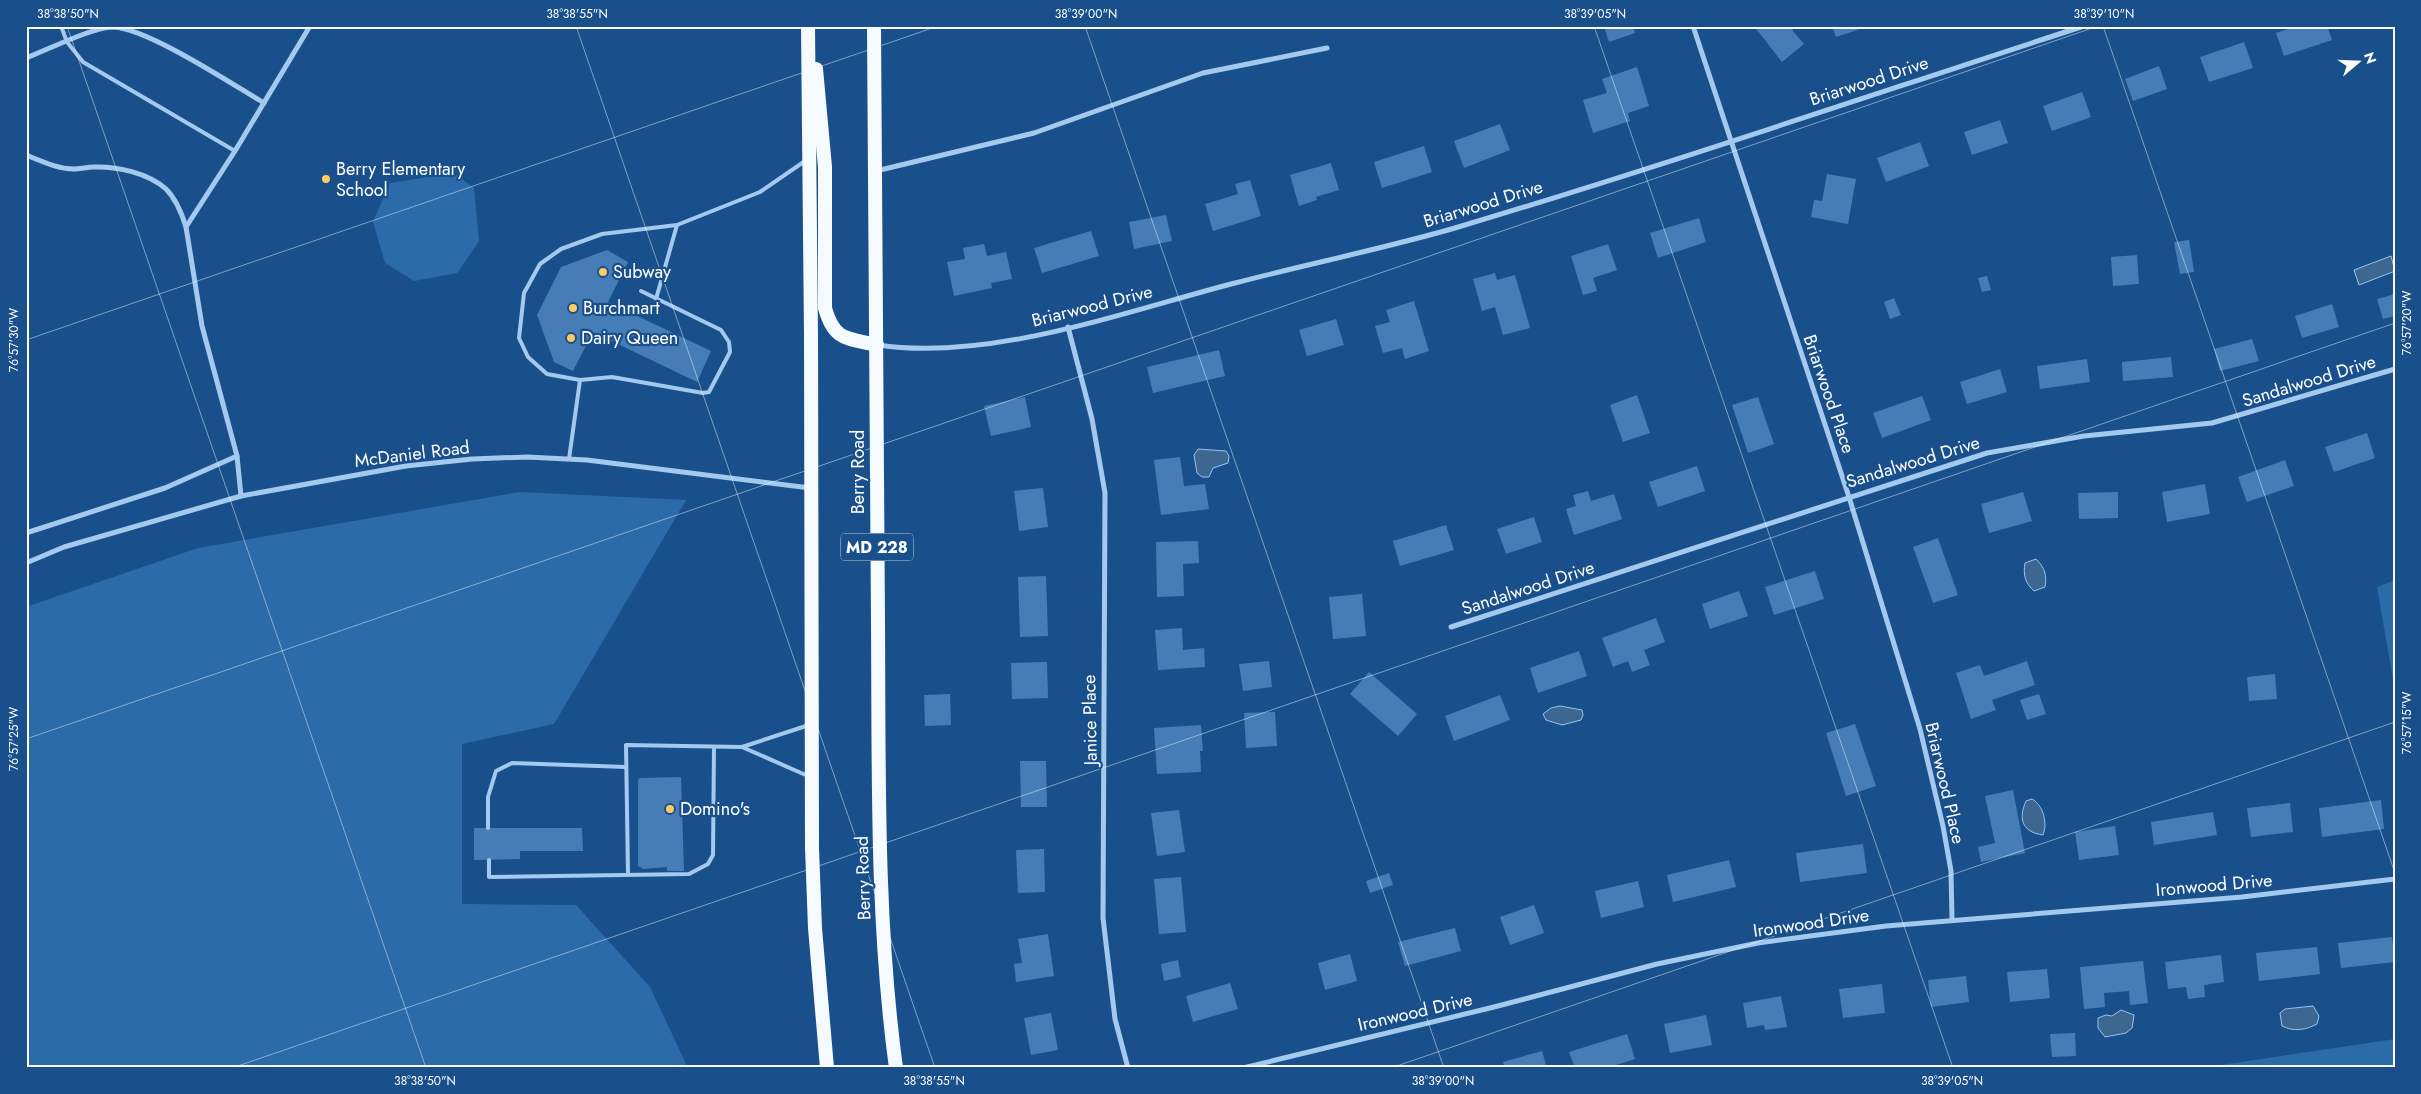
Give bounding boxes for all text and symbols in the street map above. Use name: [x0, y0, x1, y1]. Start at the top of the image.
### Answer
text: 38°38'50"N: [37, 5, 99, 23]
text: 38°38'55"N: [546, 5, 608, 23]
text: 38°39'00"N: [1055, 5, 1117, 23]
text: 38°39'05"N: [1564, 5, 1626, 23]
text: 38°39'10"N: [2074, 5, 2134, 23]
north arrow: [2334, 38, 2384, 88]
text: N: [2359, 49, 2382, 66]
street label: Briarwood Drive: [1806, 50, 1932, 112]
place label: Berry Elementary School: [336, 156, 465, 203]
marker: Berry Elementary School: [320, 173, 332, 185]
street label: Briarwood Drive: [1420, 174, 1546, 234]
place label: Subway: [613, 259, 671, 285]
marker: Subway: [597, 266, 609, 278]
street label: Briarwood Drive: [1029, 278, 1155, 334]
text: 76°57'20"W: [2398, 291, 2416, 355]
place label: Burchmart: [583, 295, 660, 321]
marker: Burchmart: [567, 302, 579, 314]
text: 76°57'30"W: [5, 308, 23, 372]
place label: Dairy Queen: [581, 325, 678, 351]
street label: Briarwood Place: [1797, 331, 1861, 457]
marker: Dairy Queen: [565, 332, 577, 344]
street label: Sandalwood Drive: [2239, 348, 2379, 414]
street label: Sandalwood Drive: [1843, 429, 1983, 495]
street label: Berry Road: [845, 430, 871, 514]
street label: McDaniel Road: [353, 434, 471, 474]
road number: MD 228: [841, 534, 913, 560]
street label: Sandalwood Drive: [1458, 554, 1598, 622]
street label: Janice Place: [1076, 674, 1104, 768]
text: 76°57'15"W: [2398, 692, 2416, 754]
text: 76°57'25"W: [5, 707, 23, 771]
street label: Briarwood Place: [1918, 720, 1972, 846]
place label: Domino's: [680, 796, 750, 822]
marker: Domino's: [664, 803, 676, 815]
street label: Berry Road: [849, 835, 877, 921]
street label: Ironwood Drive: [2155, 867, 2273, 903]
street label: Ironwood Drive: [1751, 902, 1871, 944]
street label: Ironwood Drive: [1355, 986, 1475, 1038]
text: 38°38'50"N: [394, 1072, 456, 1090]
text: 38°38'55"N: [903, 1072, 965, 1090]
text: 38°39'00"N: [1412, 1072, 1474, 1090]
text: 38°39'05"N: [1921, 1072, 1983, 1090]

